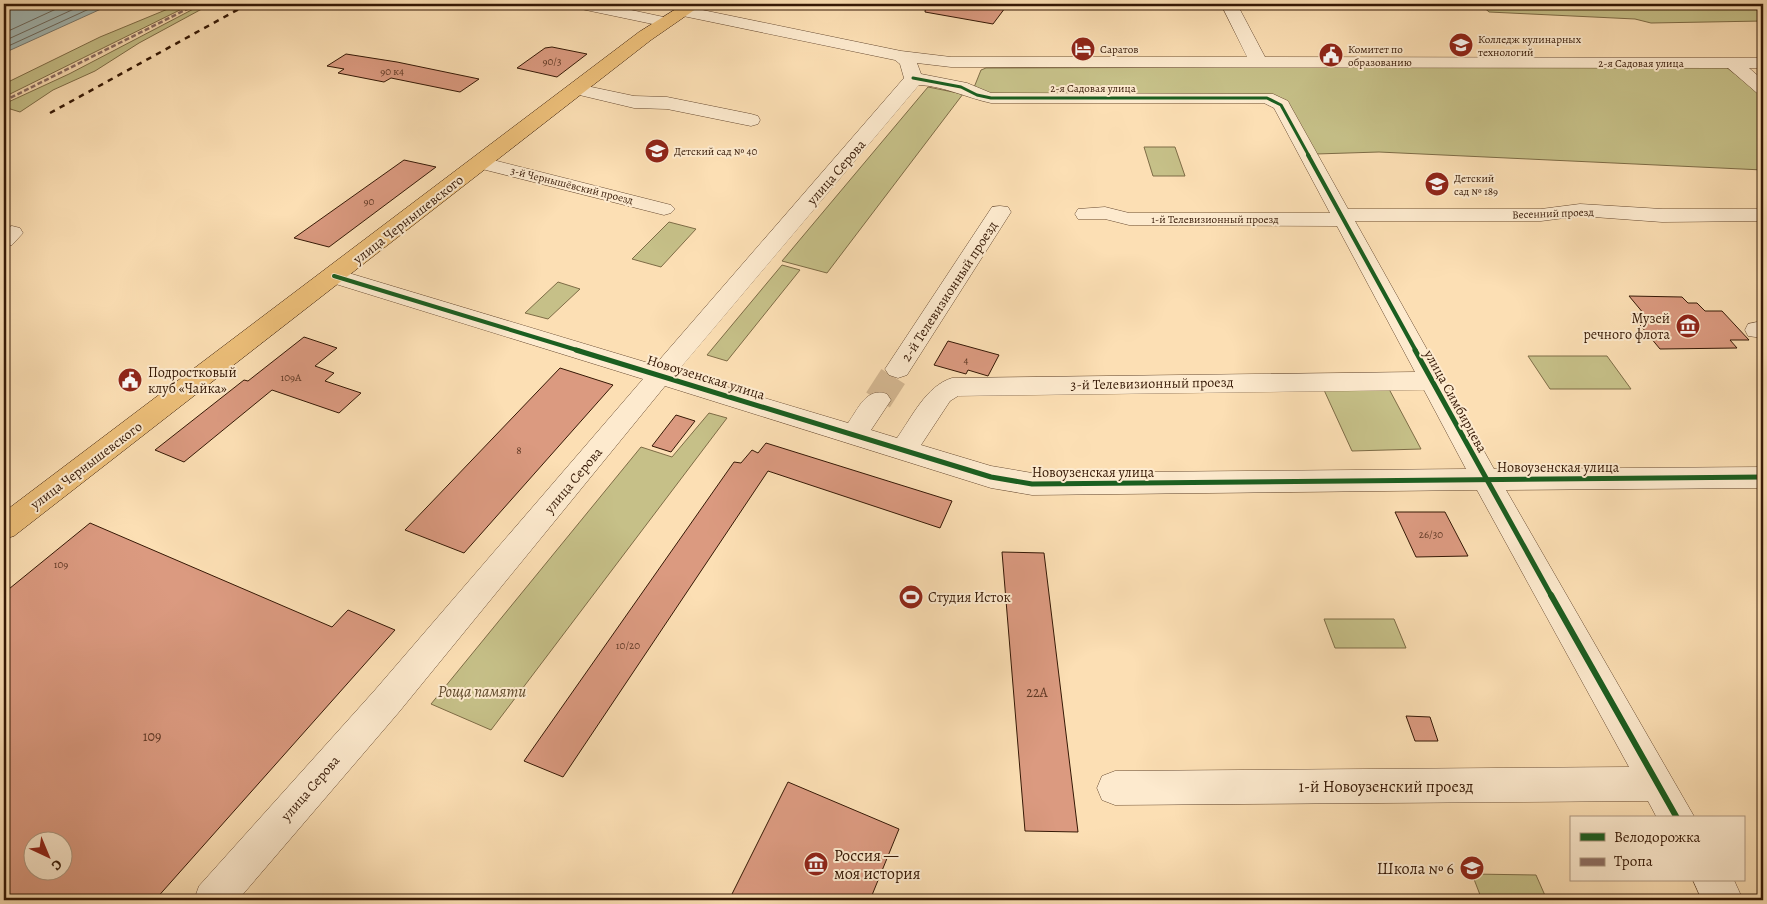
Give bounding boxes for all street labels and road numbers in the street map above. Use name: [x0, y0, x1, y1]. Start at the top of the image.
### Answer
street label: 2-я Садовая улица: [1598, 56, 1685, 71]
street label: 2-я Садовая улица: [1050, 81, 1137, 96]
street label: улица Серова: [802, 135, 870, 210]
street label: 3-й Чернышёвский проезд: [509, 163, 635, 208]
street label: улица Чернышевского: [348, 170, 468, 269]
street label: Весенний проезд: [1512, 205, 1595, 222]
street label: 1-й Телевизионный проезд: [1151, 212, 1279, 227]
street label: 2-й Телевизионный проезд: [897, 217, 1002, 365]
street label: улица Симбирцева: [1419, 346, 1492, 457]
street label: Новоузенская улица: [644, 350, 768, 405]
street label: 3-й Телевизионный проезд: [1070, 373, 1234, 394]
street label: улица Чернышевского: [26, 417, 146, 514]
street label: улица Серова: [539, 443, 607, 518]
street label: Новоузенская улица: [1497, 458, 1620, 477]
street label: Новоузенская улица: [1032, 463, 1155, 482]
street label: улица Серова: [276, 751, 344, 826]
street label: 1-й Новоузенский проезд: [1299, 776, 1474, 798]

